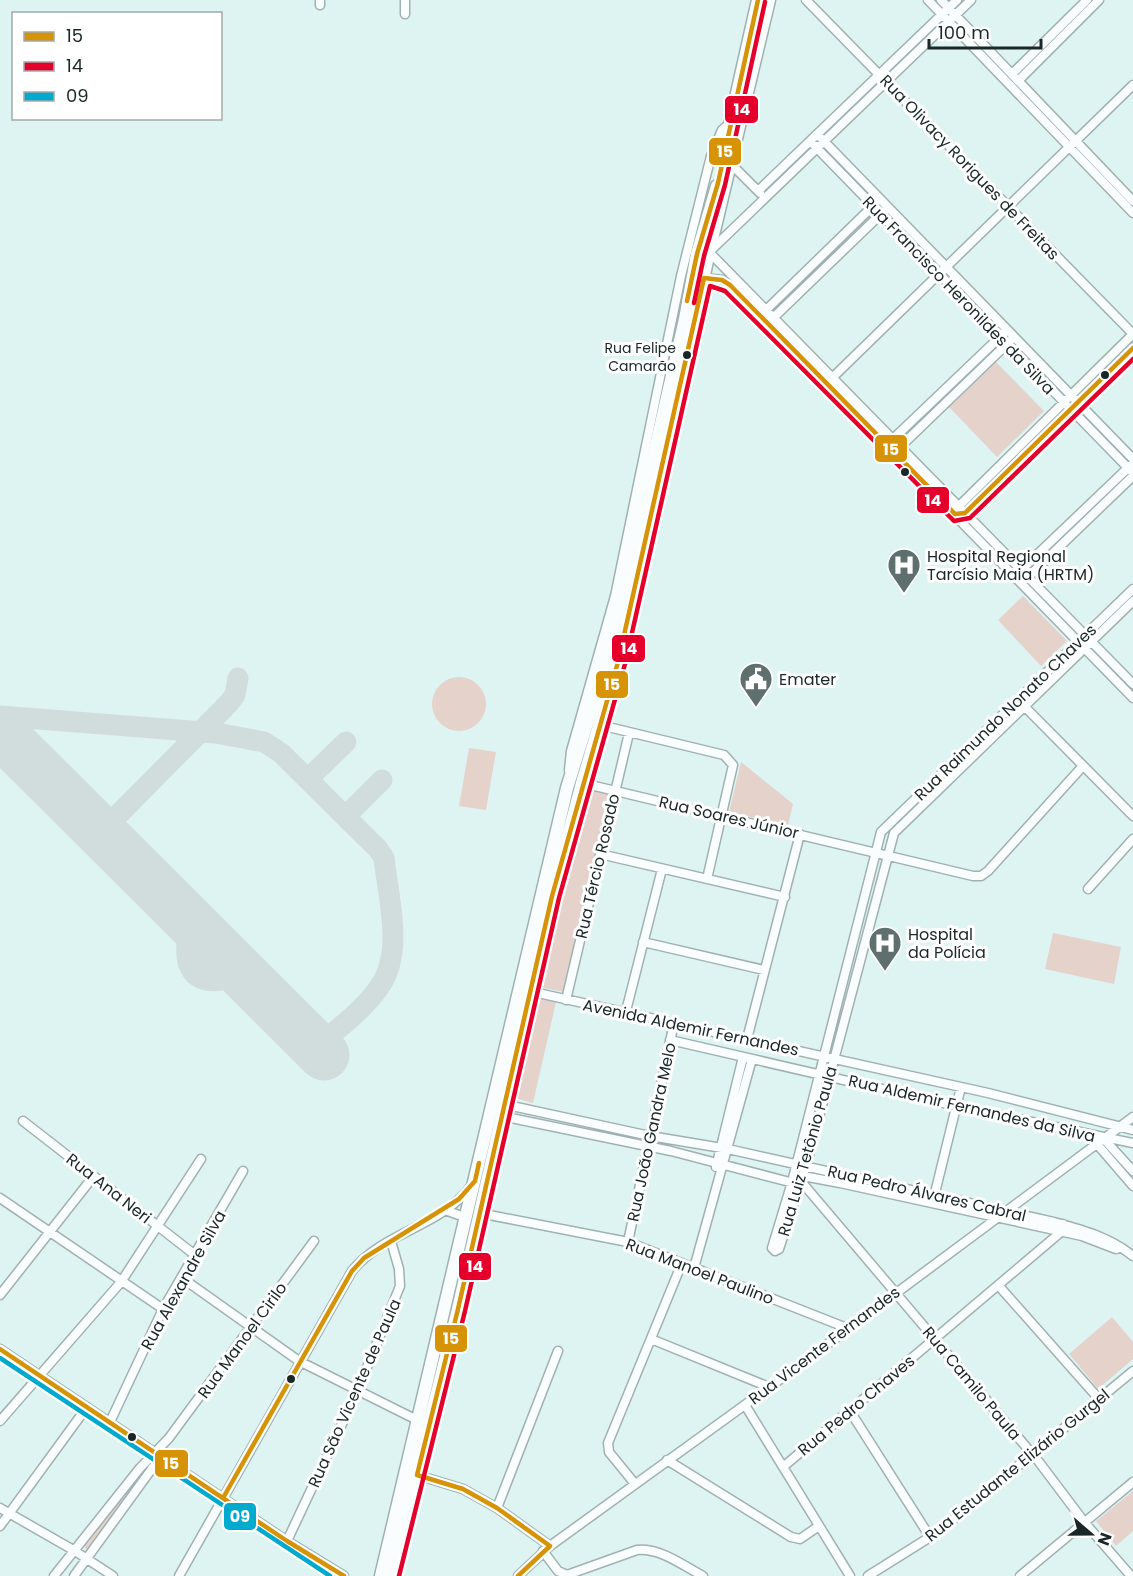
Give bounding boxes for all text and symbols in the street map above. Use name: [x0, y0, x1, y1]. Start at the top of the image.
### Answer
legend: [12, 12, 222, 120]
scale bar: [929, 12, 1042, 50]
text: 100 m: [938, 20, 990, 45]
text: 15: [66, 23, 83, 48]
text: 14: [66, 53, 83, 78]
street label: Rua Olivacy Rorigues de Freitas: [875, 70, 1065, 265]
text: 09: [66, 83, 89, 108]
line badge: 14: [724, 95, 759, 124]
text: 14: [734, 98, 751, 121]
line badge: 15: [708, 137, 742, 166]
text: 15: [717, 140, 733, 163]
street label: Rua Francisco Heronildes da Silva: [857, 191, 1060, 400]
place label: Rua Felipe Camarão: [605, 338, 676, 376]
marker: Rua Felipe Camarão: [681, 349, 693, 361]
unlabelled marker: [1099, 369, 1111, 381]
line badge: 15: [874, 434, 908, 463]
text: 15: [883, 438, 899, 461]
unlabelled marker: [899, 466, 911, 478]
line badge: 14: [916, 486, 950, 514]
text: 14: [925, 489, 942, 512]
place label: Hospital Regional Tarcísio Maia (HRTM): [927, 545, 1094, 586]
hospital icon: Hospital Regional Tarcísio Maia (HRTM): [886, 547, 922, 594]
street label: Rua Raimundo Nonato Chaves: [909, 619, 1102, 806]
line badge: 14: [611, 634, 646, 663]
text: 14: [621, 637, 638, 660]
public building icon: Emater: [738, 661, 774, 708]
place label: Emater: [779, 668, 836, 691]
line badge: 15: [595, 670, 629, 699]
text: 15: [604, 673, 620, 696]
street label: Rua Soares Júnior: [657, 790, 801, 845]
street label: Rua Tércio Rosado: [570, 791, 625, 941]
place label: Hospital da Polícia: [908, 923, 986, 964]
hospital icon: Hospital da Polícia: [867, 925, 903, 972]
street label: Avenida Aldemir Fernandes: [581, 993, 801, 1062]
street label: Rua João Gandra Melo: [621, 1041, 682, 1224]
street label: Rua Luiz Tetônio Paula: [772, 1063, 843, 1239]
street label: Rua Aldemir Fernandes da Silva: [846, 1069, 1098, 1148]
street label: Rua Ana Neri: [61, 1148, 156, 1229]
street label: Rua Pedro Álvares Cabral: [825, 1159, 1029, 1228]
street label: Rua Alexandre Silva: [135, 1206, 231, 1354]
street label: Rua Manoel Paulino: [622, 1233, 777, 1310]
line badge: 14: [458, 1252, 492, 1281]
text: 14: [467, 1255, 484, 1278]
street label: Rua Manoel Cirilo: [192, 1277, 292, 1403]
street label: Rua Vicente Fernandes: [744, 1281, 905, 1410]
street label: Rua São Vicente de Paula: [302, 1295, 407, 1491]
street label: Rua Camilo Paula: [917, 1321, 1026, 1445]
line badge: 15: [434, 1324, 468, 1353]
text: 15: [443, 1327, 459, 1350]
street label: Rua Pedro Chaves: [793, 1350, 920, 1461]
unlabelled marker: [285, 1373, 297, 1385]
street label: Rua Estudante Elizário Gurgel: [920, 1384, 1115, 1547]
unlabelled marker: [126, 1431, 138, 1443]
line badge: 15: [154, 1449, 189, 1478]
text: 15: [163, 1452, 179, 1475]
line badge: 09: [223, 1502, 257, 1531]
north arrow: [1061, 1504, 1121, 1564]
text: 09: [230, 1505, 250, 1528]
text: N: [1092, 1529, 1117, 1549]

